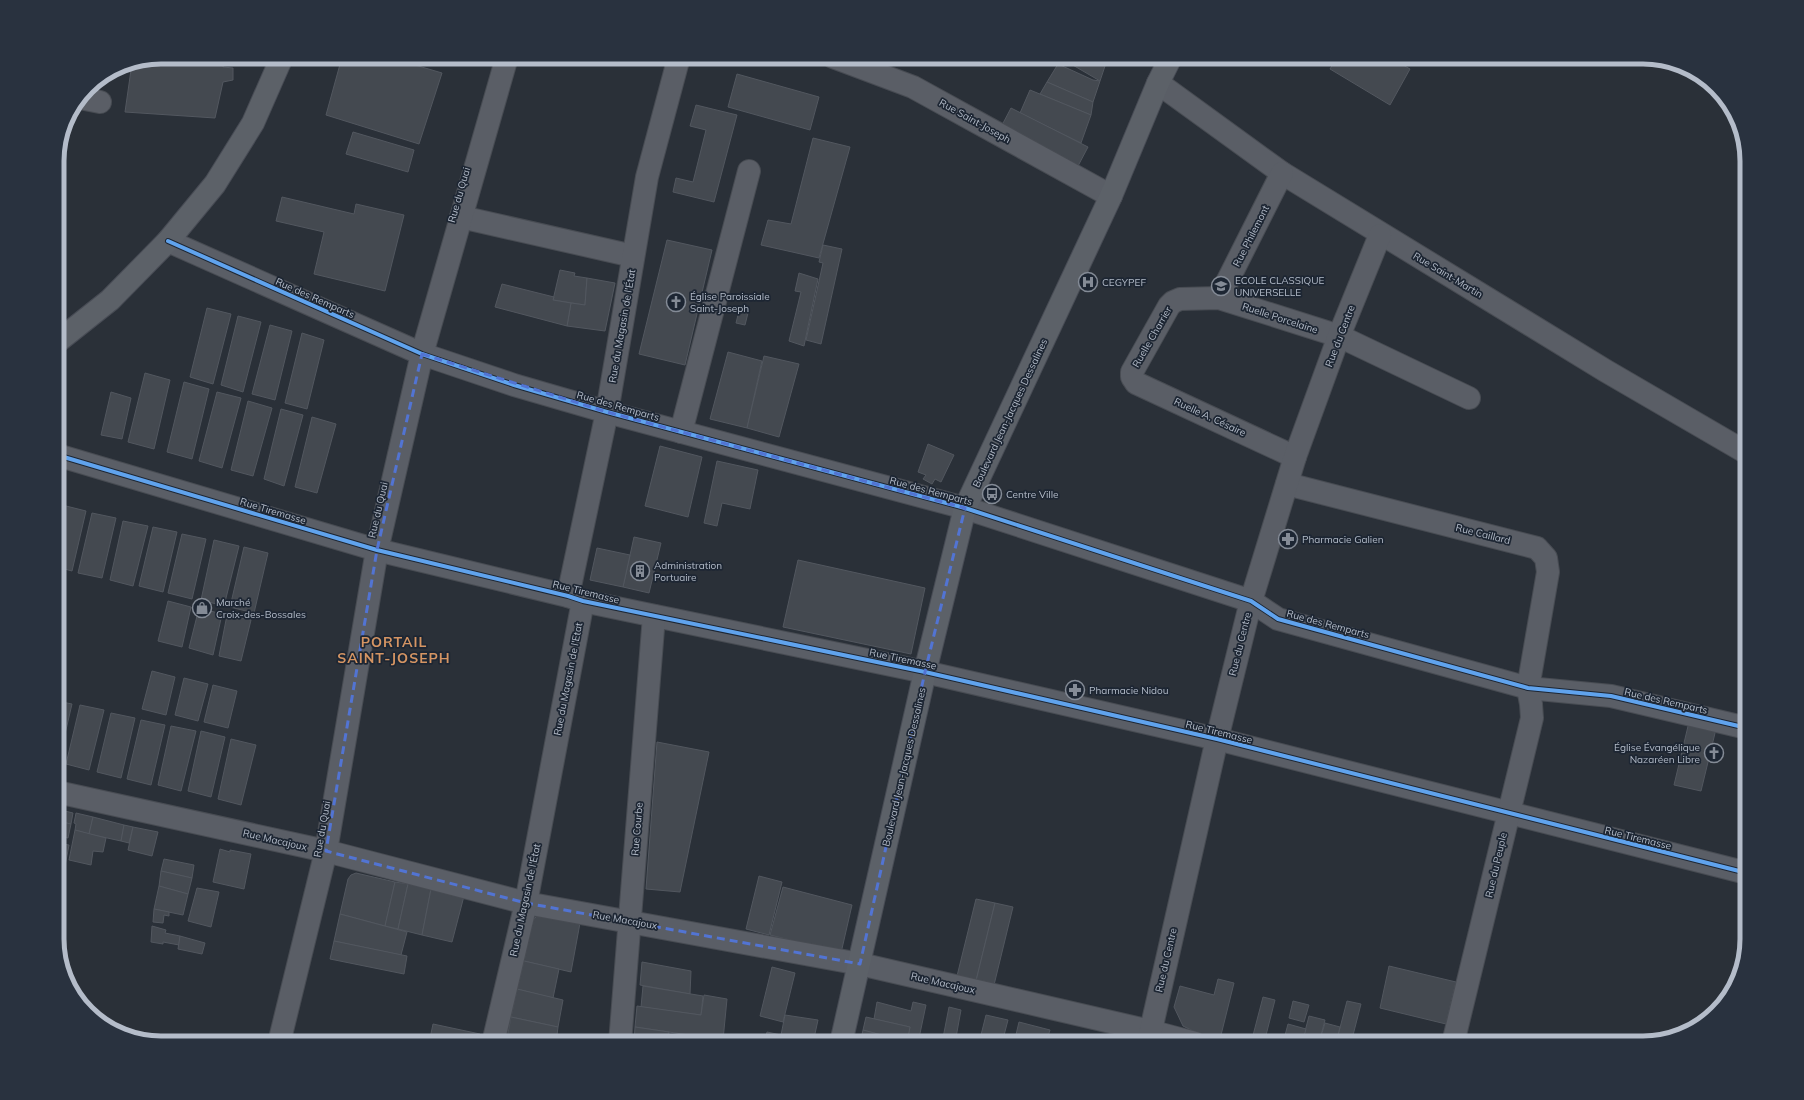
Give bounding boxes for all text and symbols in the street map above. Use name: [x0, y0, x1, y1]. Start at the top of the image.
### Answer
street label: Rue Saint-Joseph: [937, 96, 1013, 146]
street label: Rue du Quai: [445, 166, 473, 224]
street label: Rue Philemont: [1230, 203, 1272, 269]
street label: Rue Saint-Martin: [1411, 249, 1485, 301]
street label: Rue du Magasin de l'État: [606, 268, 638, 384]
hospital icon: CEGYPEF: [1077, 271, 1099, 293]
place label: ECOLE CLASSIQUE UNIVERSELLE: [1235, 274, 1325, 299]
street label: Rue des Remparts: [273, 275, 357, 321]
school or university icon: ECOLE CLASSIQUE UNIVERSELLE: [1210, 275, 1232, 297]
place label: CEGYPEF: [1102, 276, 1146, 289]
place label: Église Paroissiale Saint-Joseph: [690, 290, 770, 315]
church icon: Église Paroissiale Saint-Joseph: [665, 291, 687, 313]
street label: Ruelle Porcelaine: [1240, 300, 1320, 336]
street label: Rue du Centre: [1322, 303, 1358, 369]
street label: Ruelle Charrier: [1129, 304, 1175, 370]
street label: Boulevard Jean-Jacques Dessalines: [970, 336, 1050, 490]
street label: Rue des Remparts: [575, 388, 661, 424]
street label: Ruelle A. Césaire: [1172, 395, 1248, 439]
street label: Rue des Remparts: [888, 474, 974, 508]
street label: Rue du Quai: [365, 481, 391, 539]
bus stop icon: Centre Ville: [981, 483, 1003, 505]
place label: Centre Ville: [1006, 488, 1058, 501]
street label: Rue Tiremasse: [238, 495, 308, 527]
street label: Rue Caillard: [1454, 521, 1512, 547]
pharmacy icon: Pharmacie Galien: [1277, 528, 1299, 550]
place label: Pharmacie Galien: [1302, 533, 1384, 546]
place label: Administration Portuaire: [654, 559, 722, 584]
building icon: Administration Portuaire: [629, 560, 651, 582]
street label: Rue Tiremasse: [551, 577, 621, 607]
place label: Marché Croix-des-Bossales: [216, 596, 306, 621]
shop icon: Marché Croix-des-Bossales: [191, 597, 213, 619]
street label: Rue des Remparts: [1285, 607, 1371, 641]
street label: Rue du Centre: [1226, 611, 1254, 677]
street label: Rue du Magasin de l'Etat: [551, 621, 585, 737]
district label: PORTAIL SAINT-JOSEPH: [337, 633, 451, 667]
street label: Rue Tiremasse: [868, 646, 938, 672]
pharmacy icon: Pharmacie Nidou: [1064, 679, 1086, 701]
place label: Pharmacie Nidou: [1089, 684, 1169, 697]
street label: Rue des Remparts: [1623, 685, 1709, 717]
street label: Boulevard Jean-Jacques Dessalines: [879, 686, 929, 848]
street label: Rue Tiremasse: [1184, 717, 1254, 747]
place label: Église Évangélique Nazaréen Libre: [1614, 741, 1700, 766]
church icon: Église Évangélique Nazaréen Libre: [1703, 742, 1725, 764]
street label: Rue du Quai: [311, 800, 333, 858]
street label: Rue Courbe: [628, 802, 646, 856]
street label: Rue Tiremasse: [1603, 823, 1673, 853]
street label: Rue Macajoux: [242, 826, 309, 854]
street label: Rue du Peuple: [1482, 831, 1510, 899]
street label: Rue du Magasin de l'État: [507, 842, 543, 958]
street label: Rue Macajoux: [592, 908, 659, 932]
street label: Rue du Centre: [1152, 927, 1180, 993]
street label: Rue Macajoux: [910, 969, 977, 997]

